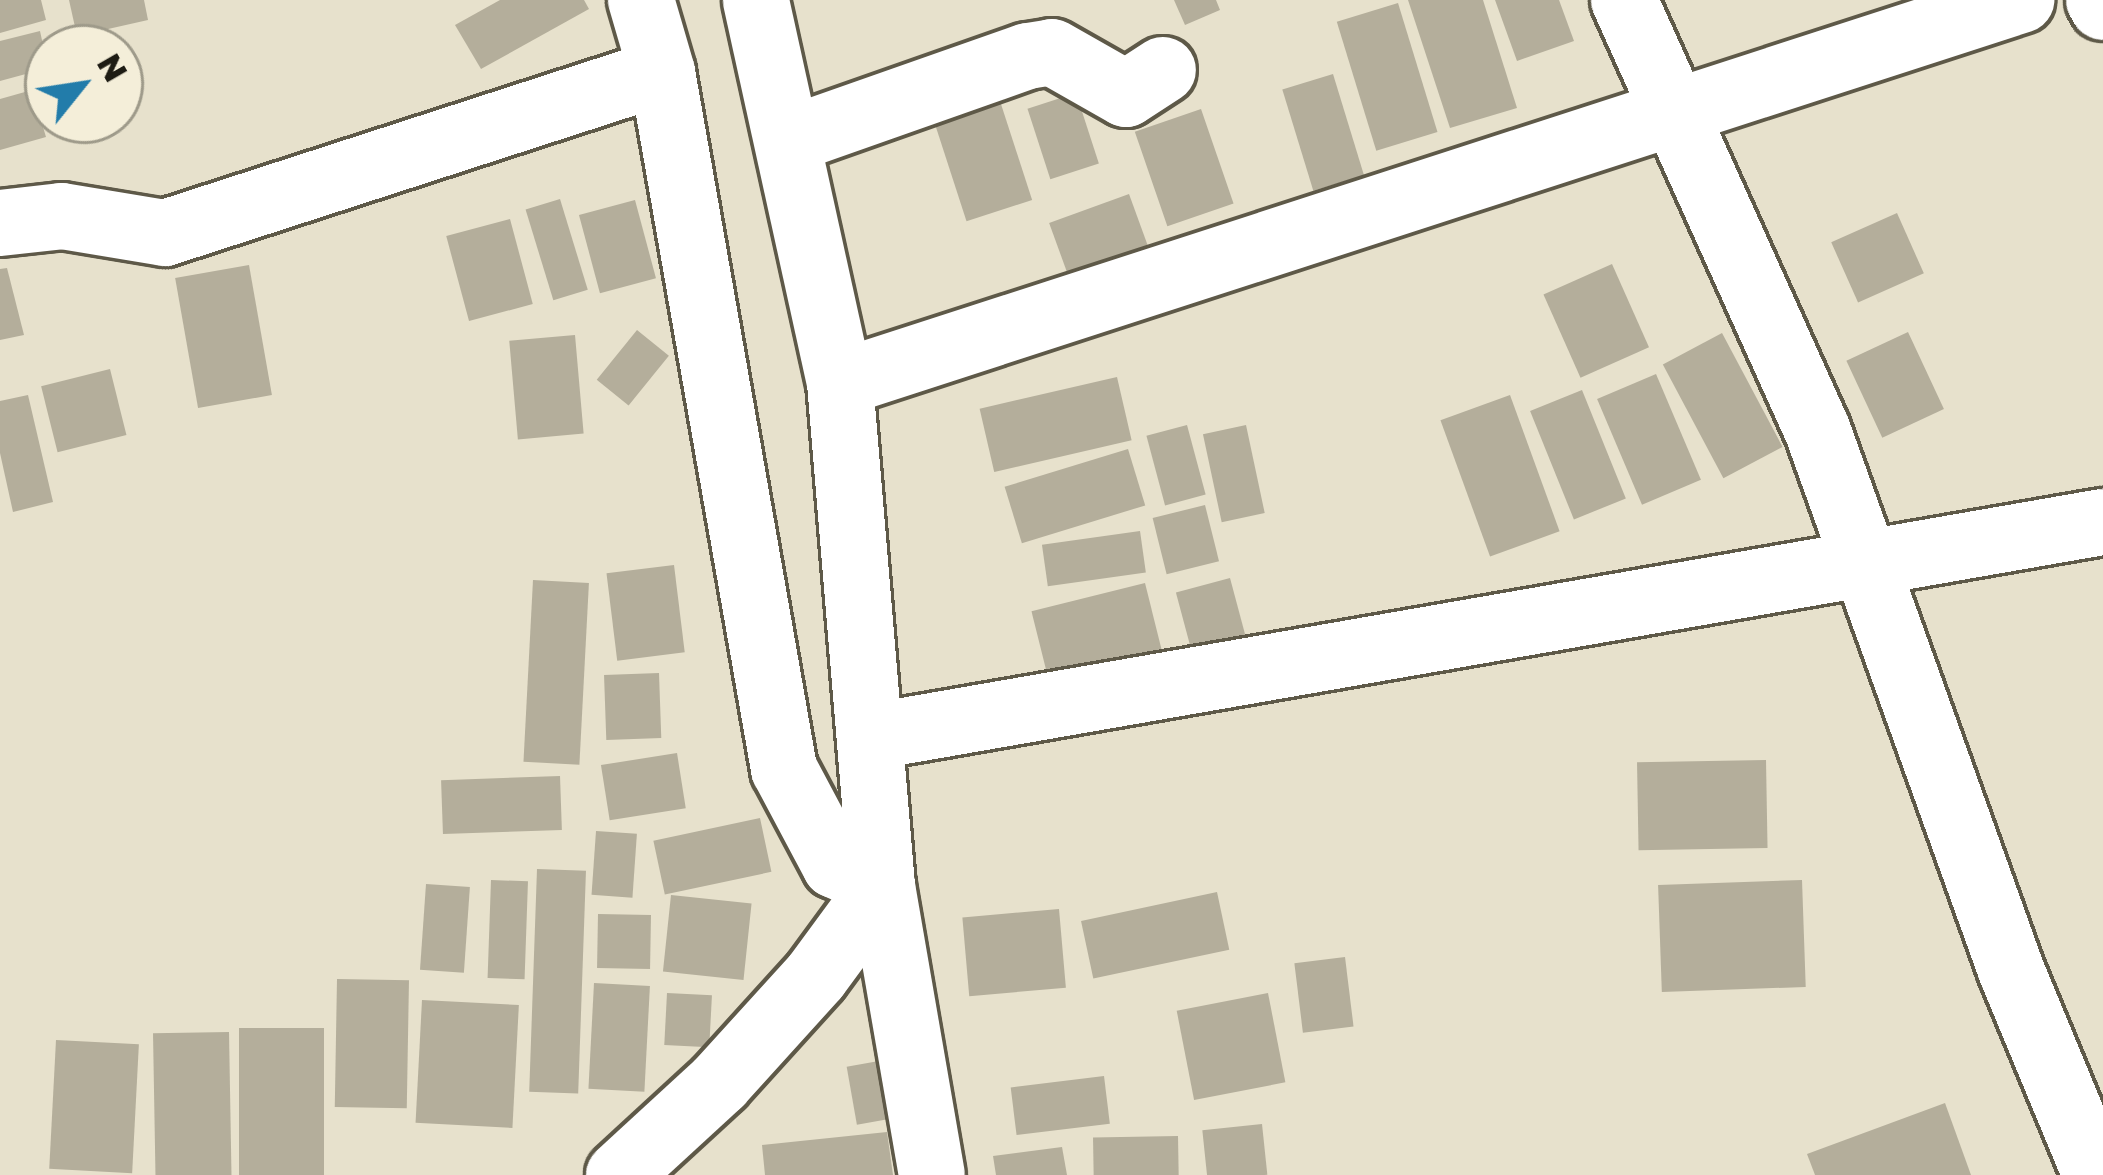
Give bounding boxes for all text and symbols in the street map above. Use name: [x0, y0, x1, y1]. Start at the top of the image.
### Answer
north arrow: [24, 24, 144, 144]
text: N: [90, 47, 136, 88]

